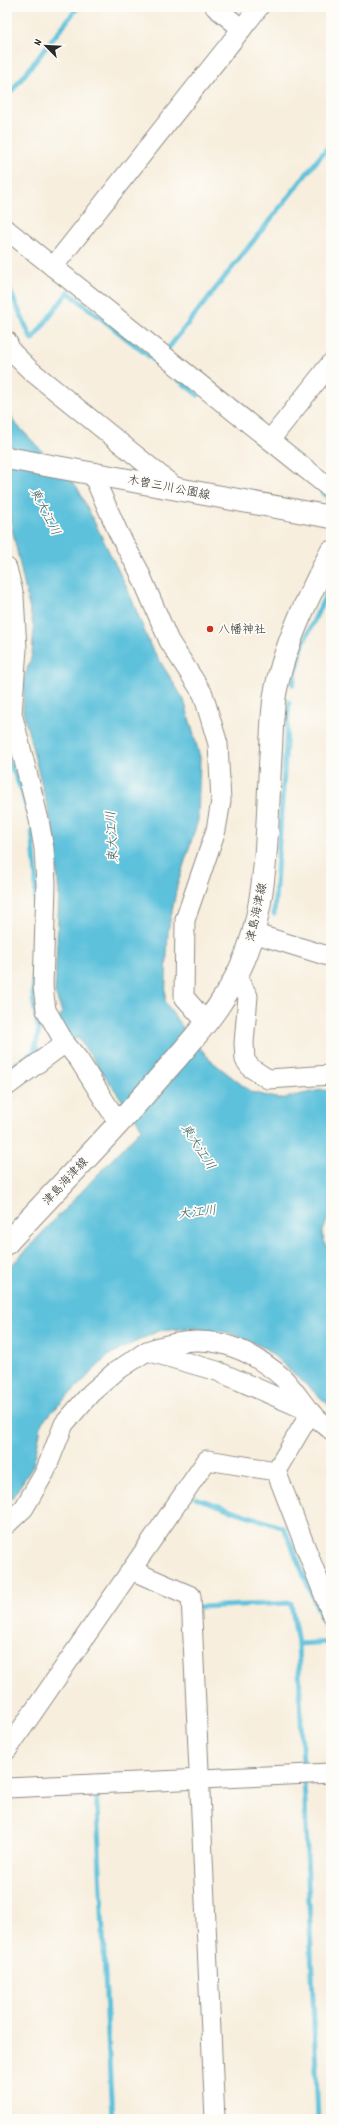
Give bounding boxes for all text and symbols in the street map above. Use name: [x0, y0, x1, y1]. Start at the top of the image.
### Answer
north arrow: [26, 26, 66, 66]
text: N: [30, 36, 47, 48]
street label: 木曽三川公園線: [126, 472, 212, 505]
water label: 東大江川: [24, 485, 64, 540]
place label: 八幡神社: [218, 622, 266, 639]
marker: 八幡神社: [205, 624, 215, 634]
water label: 東大江川: [103, 810, 124, 863]
street label: 津島海津線: [243, 881, 272, 943]
water label: 東大江川: [175, 1120, 219, 1174]
street label: 津島海津線: [39, 1154, 93, 1210]
water label: 大江川: [177, 1202, 218, 1225]

